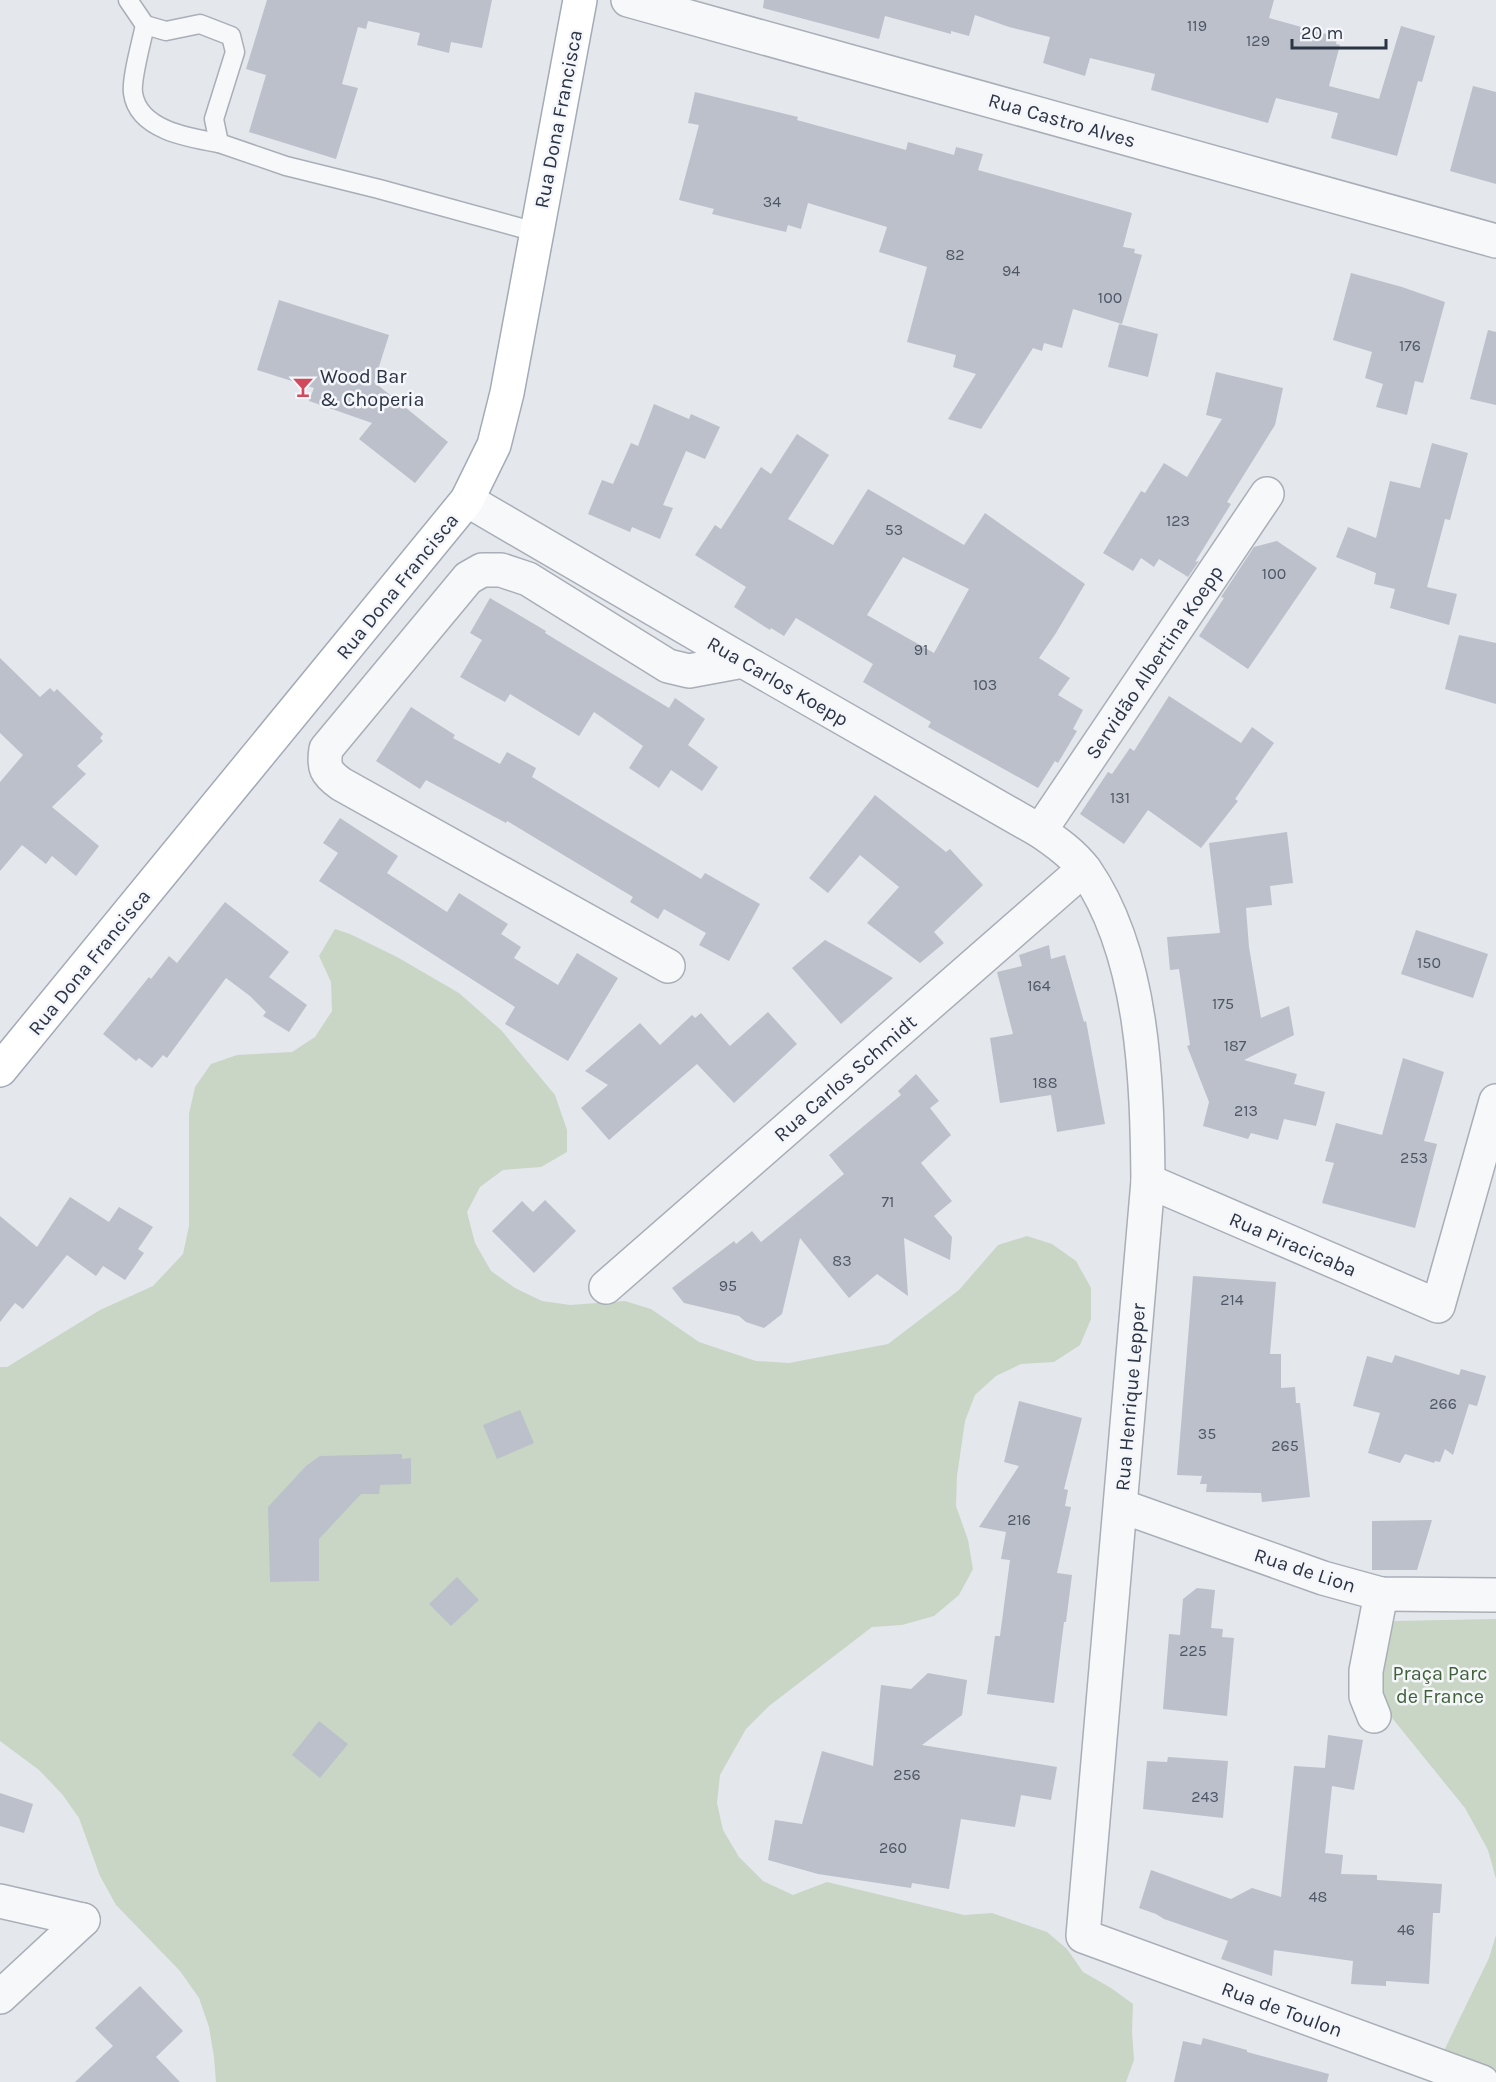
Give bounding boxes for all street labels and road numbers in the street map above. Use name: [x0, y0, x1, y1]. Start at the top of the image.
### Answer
street label: Rua Dona Francisca: [530, 28, 587, 210]
street label: Rua Castro Alves: [986, 88, 1138, 153]
street label: Rua Dona Francisca: [331, 509, 463, 664]
street label: Servidão Albertina Koepp: [1081, 561, 1228, 763]
street label: Rua Carlos Koepp: [703, 632, 852, 731]
street label: Rua Dona Francisca: [23, 885, 155, 1040]
street label: Rua Carlos Schmidt: [770, 1010, 922, 1146]
street label: Rua Piracicaba: [1226, 1207, 1360, 1282]
street label: Rua Henrique Lepper: [1111, 1301, 1150, 1492]
street label: Rua de Lion: [1251, 1543, 1358, 1598]
street label: Rua de Toulon: [1218, 1977, 1345, 2042]

